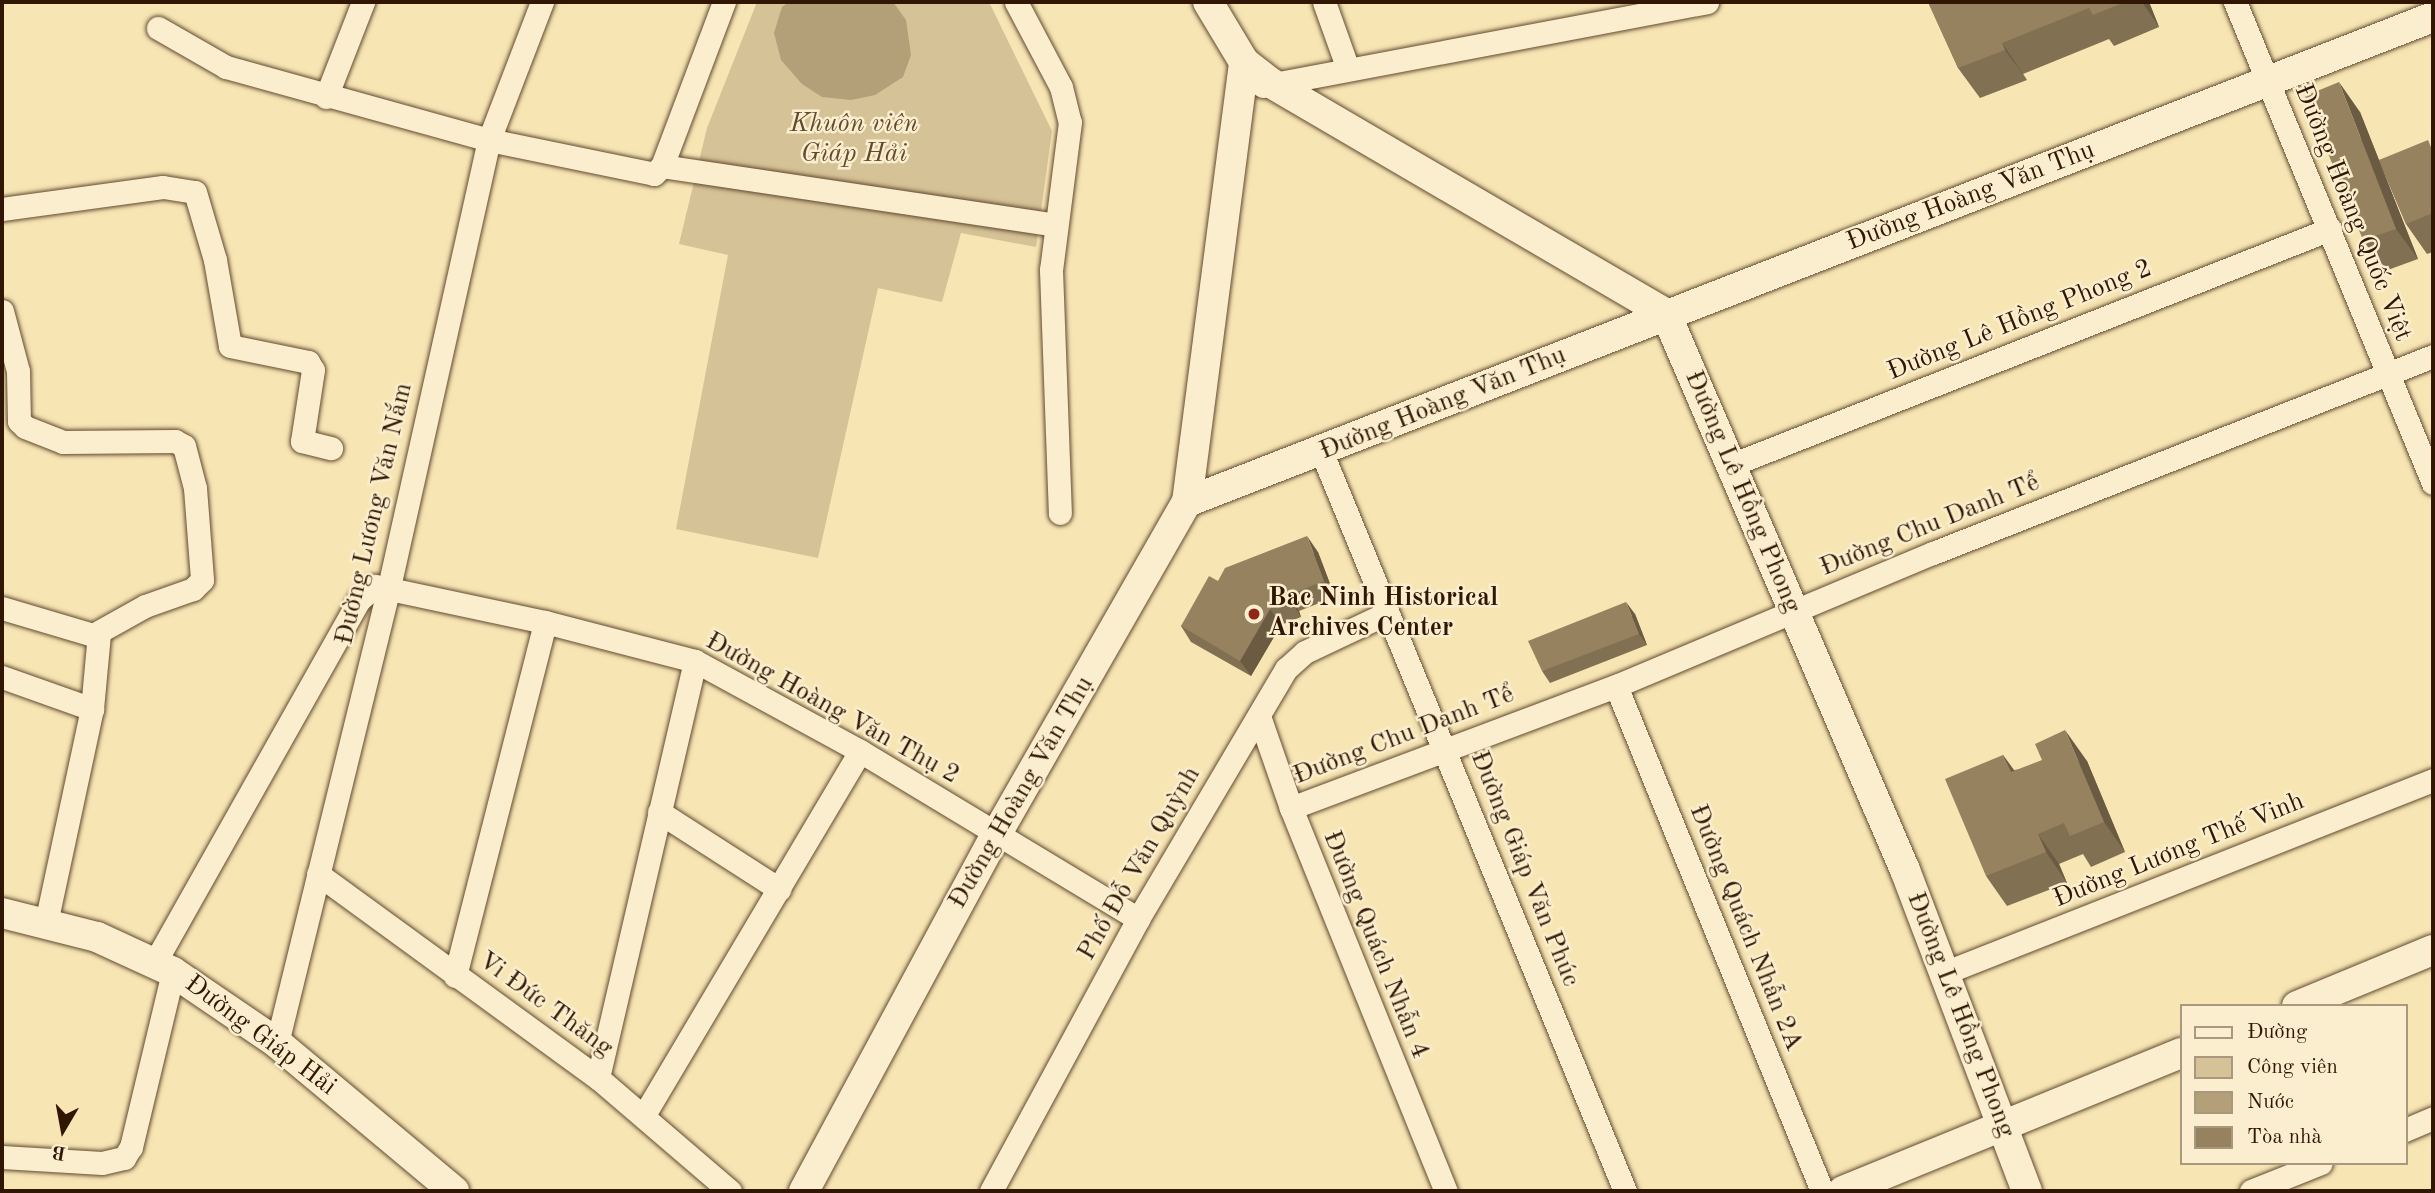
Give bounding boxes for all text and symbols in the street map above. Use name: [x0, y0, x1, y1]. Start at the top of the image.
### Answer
street label: Đường Hoàng Quốc Việt: [2286, 80, 2418, 346]
park label: Khuôn viên Giáp Hải: [790, 109, 918, 170]
street label: Đường Hoàng Văn Thụ: [1843, 135, 2099, 259]
street label: Đường Lê Hồng Phong 2: [1883, 254, 2157, 388]
street label: Đường Hoàng Văn Thụ: [1315, 340, 1571, 468]
street label: Đường Lê Hồng Phong: [1677, 366, 1807, 618]
street label: Đường Lương Văn Nắm: [330, 380, 420, 648]
street label: Đường Chu Danh Tể: [1816, 468, 2044, 584]
place label: Bac Ninh Historical Archives Center: [1268, 583, 1498, 644]
marker: Bac Ninh Historical Archives Center: [1246, 606, 1262, 622]
street label: Đường Hoàng Văn Thụ 2: [700, 626, 964, 792]
street label: Đường Hoàng Văn Thụ: [943, 671, 1101, 915]
street label: Đường Chu Danh Tể: [1289, 680, 1519, 792]
street label: Đường Giáp Văn Phúc: [1462, 747, 1586, 991]
street label: Phố Đỗ Văn Quỳnh: [1072, 761, 1208, 967]
street label: Đường Lương Thế Vinh: [2049, 786, 2309, 916]
street label: Đường Quách Nhẫn 2A: [1681, 800, 1809, 1056]
street label: Đường Quách Nhẫn 4: [1315, 826, 1435, 1064]
street label: Đường Lê Hồng Phong: [1899, 888, 2021, 1142]
street label: Vi Đức Thăng: [471, 946, 619, 1064]
street label: Đường Giáp Hải: [178, 969, 342, 1103]
legend: [2180, 1004, 2407, 1165]
text: Đường: [2247, 1022, 2307, 1043]
text: Công viên: [2247, 1057, 2338, 1078]
text: Nước: [2247, 1092, 2294, 1113]
north arrow: [28, 1095, 98, 1165]
text: Tòa nhà: [2247, 1127, 2322, 1148]
text: B: [51, 1141, 68, 1162]

